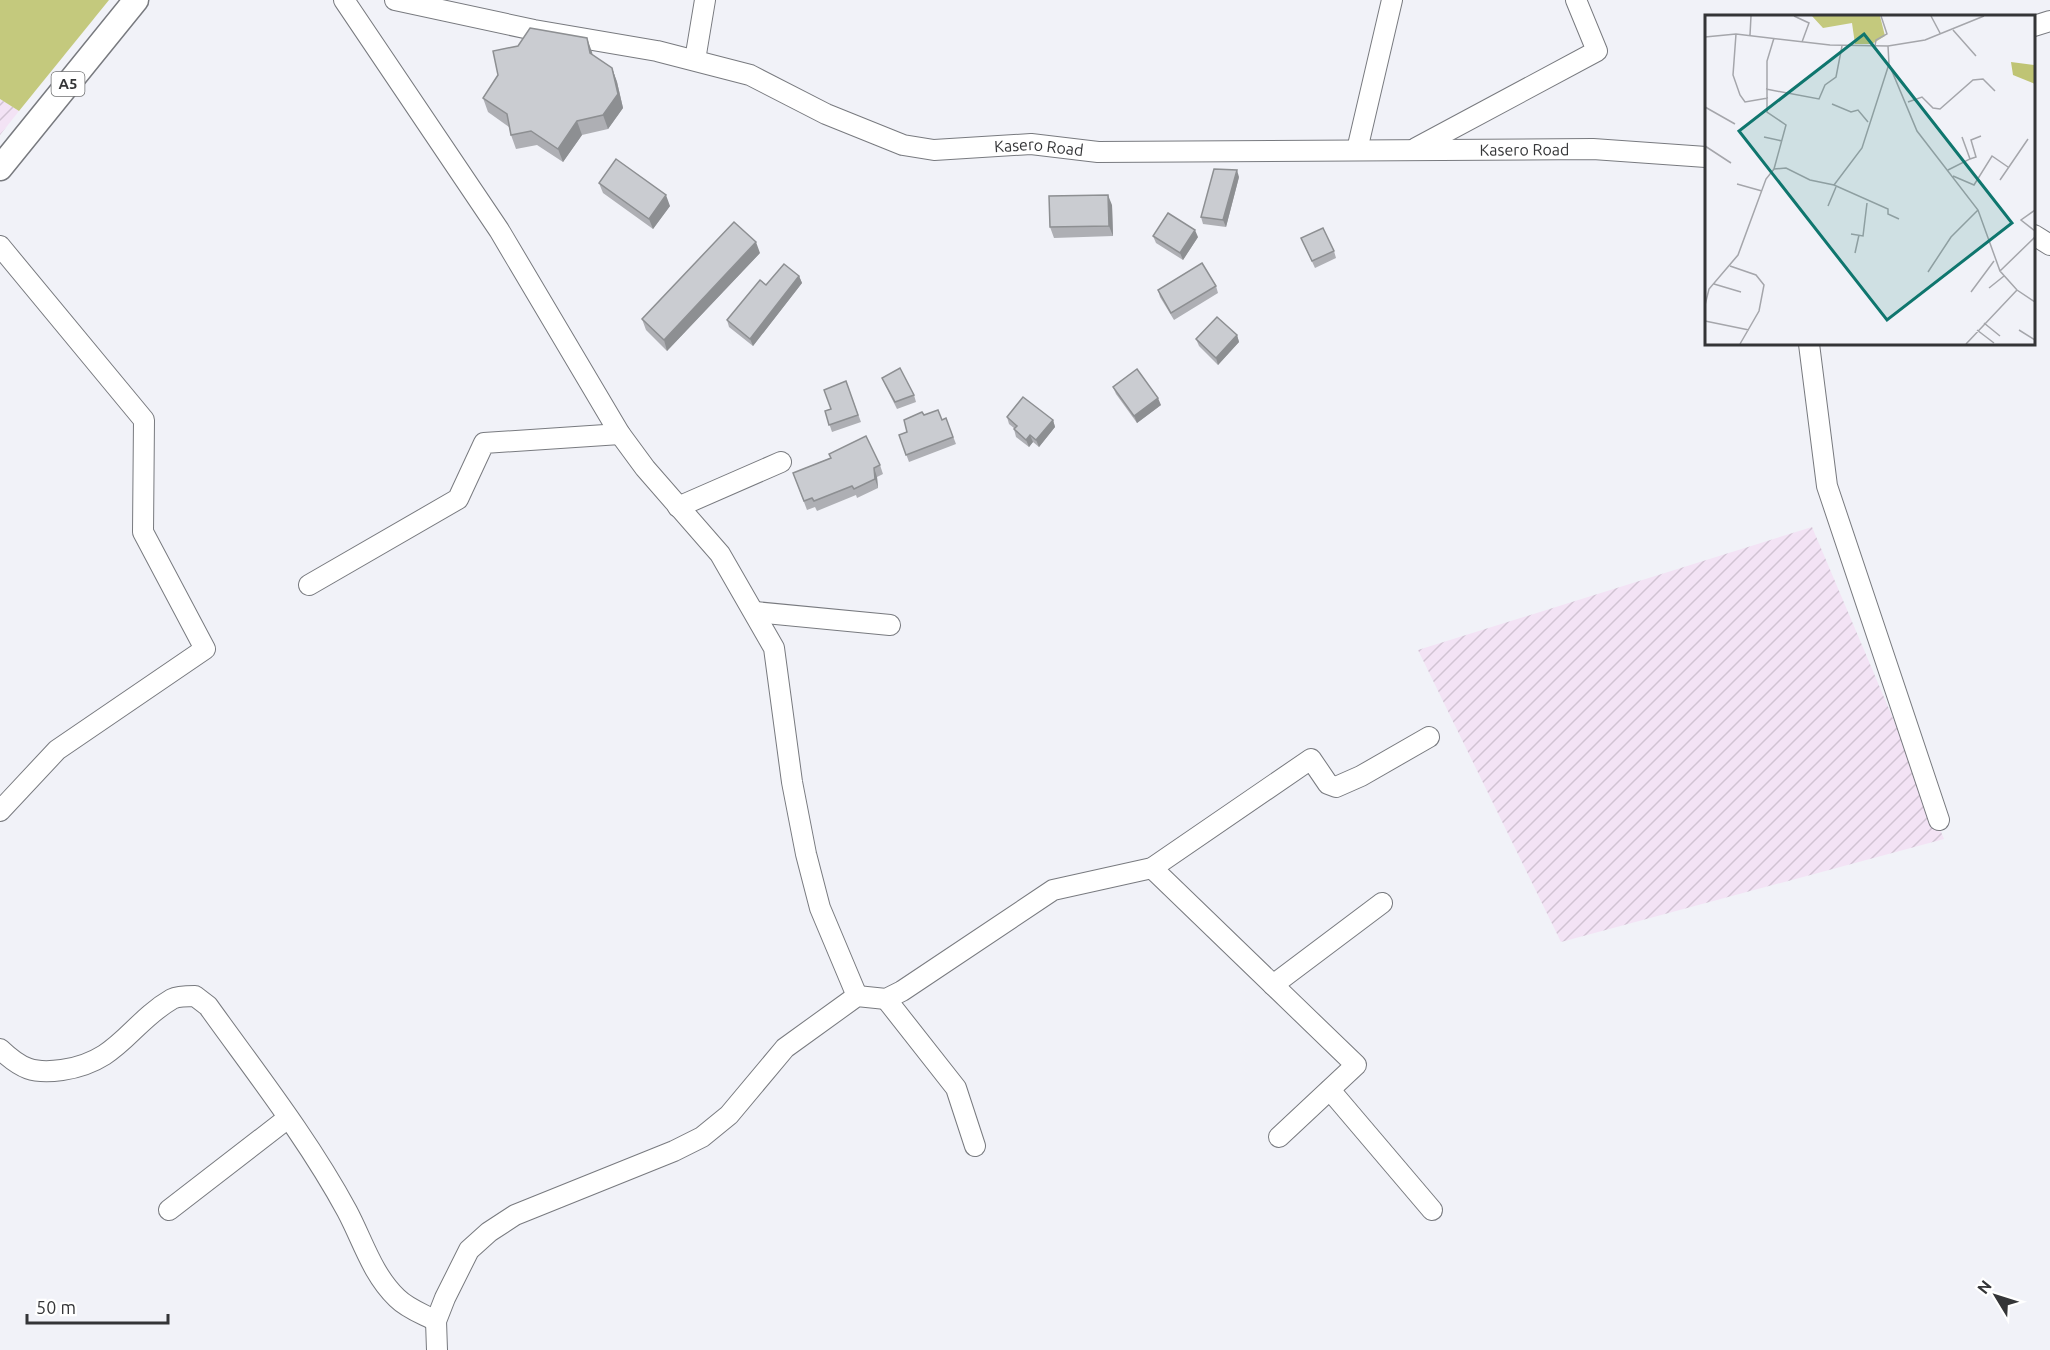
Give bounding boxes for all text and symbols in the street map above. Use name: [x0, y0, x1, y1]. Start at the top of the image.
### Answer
inset map: [1705, 15, 2035, 345]
road number: A5: [52, 72, 84, 96]
street label: Kasero Road: [994, 135, 1085, 159]
street label: Kasero Road: [1480, 140, 1569, 159]
north arrow: [1966, 1266, 2026, 1326]
text: N: [1973, 1277, 1995, 1297]
scale bar: [27, 1287, 168, 1325]
text: 50 m: [36, 1297, 76, 1317]

